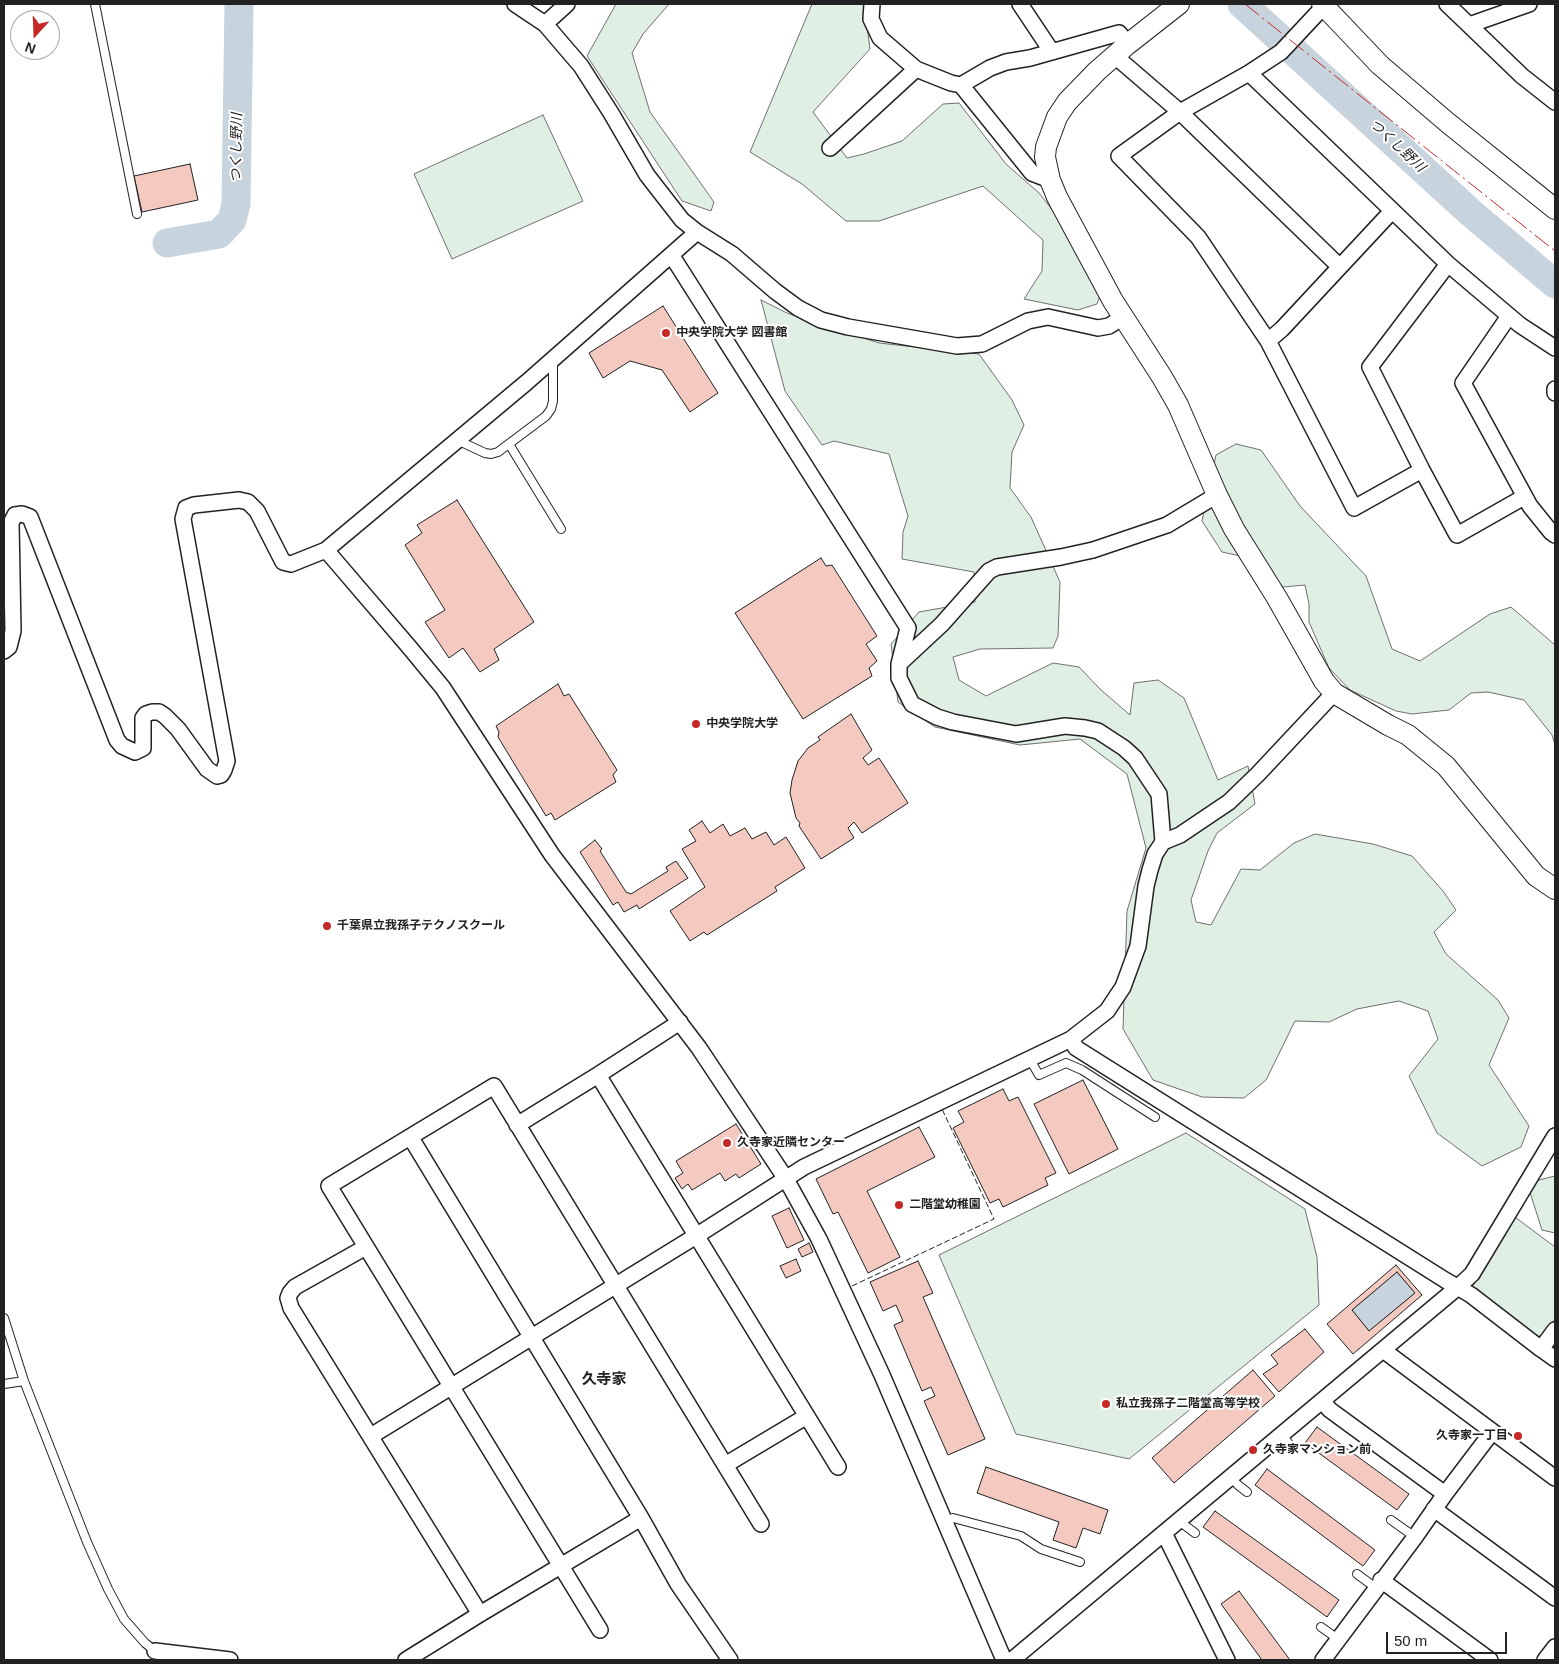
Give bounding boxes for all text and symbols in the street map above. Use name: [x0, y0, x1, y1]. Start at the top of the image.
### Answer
north arrow: [10, 10, 60, 60]
text: N: [23, 39, 38, 57]
water label: つくし野川: [228, 113, 246, 183]
water label: つくし野川: [1366, 116, 1428, 176]
place label: 中央学院大学 図書館: [676, 326, 787, 340]
marker: 中央学院大学 図書館: [660, 327, 672, 339]
place label: 中央学院大学: [706, 717, 778, 731]
marker: 中央学院大学: [690, 718, 702, 730]
place label: 千葉県立我孫子テクノスクール: [337, 919, 505, 933]
marker: 千葉県立我孫子テクノスクール: [321, 920, 333, 932]
place label: 久寺家近隣センター: [737, 1136, 845, 1150]
marker: 久寺家近隣センター: [721, 1137, 733, 1149]
place label: 二階堂幼稚園: [909, 1198, 981, 1212]
marker: 二階堂幼稚園: [893, 1199, 905, 1211]
district label: 久寺家: [582, 1371, 626, 1389]
place label: 私立我孫子二階堂高等学校: [1116, 1397, 1260, 1411]
marker: 私立我孫子二階堂高等学校: [1100, 1398, 1112, 1410]
place label: 久寺家一丁目: [1436, 1429, 1508, 1443]
marker: 久寺家一丁目: [1512, 1430, 1524, 1442]
place label: 久寺家マンション前: [1263, 1443, 1371, 1457]
marker: 久寺家マンション前: [1247, 1444, 1259, 1456]
scale bar: [1389, 1622, 1510, 1654]
text: 50 m: [1394, 1632, 1427, 1649]

